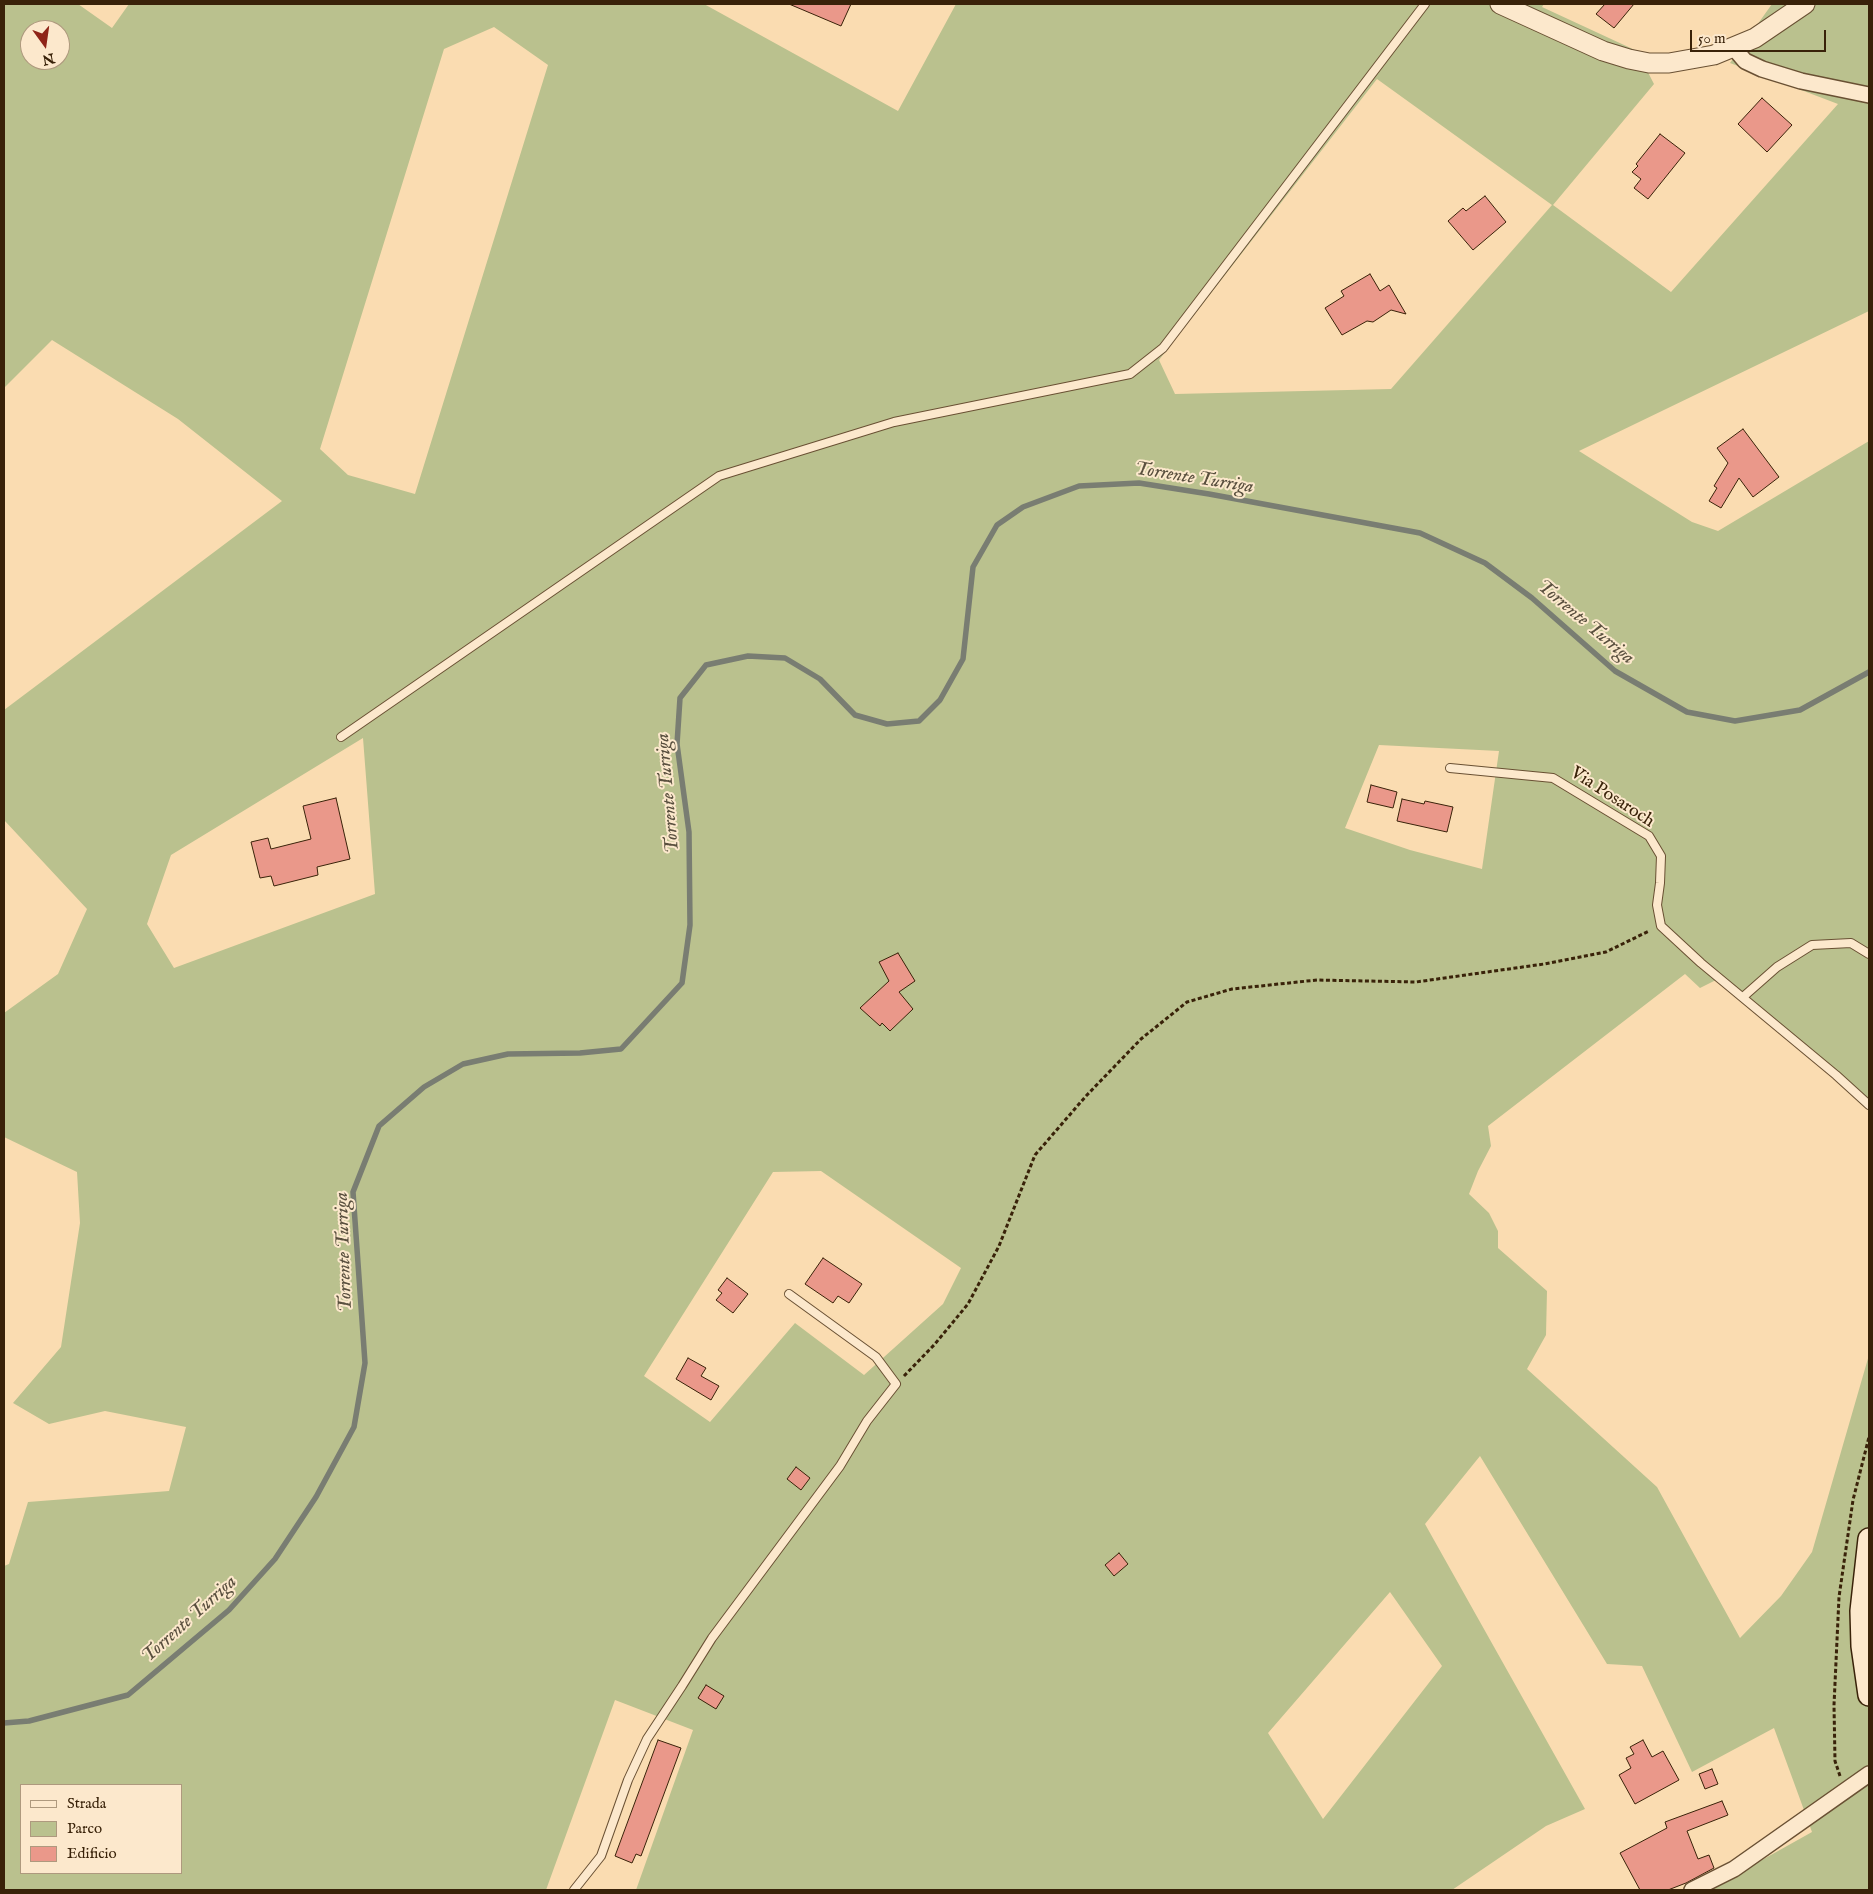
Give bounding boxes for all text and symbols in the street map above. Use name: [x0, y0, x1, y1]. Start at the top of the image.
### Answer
north arrow: [20, 20, 70, 70]
scale bar: [1693, 20, 1829, 52]
text: 50 m: [1698, 29, 1726, 48]
text: N: [40, 48, 56, 69]
water label: Torrente Turriga: [1133, 458, 1255, 500]
water label: Torrente Turriga: [1532, 576, 1638, 670]
water label: Torrente Turriga: [652, 732, 686, 854]
street label: Via Posaroch: [1566, 763, 1658, 833]
water label: Torrente Turriga: [332, 1192, 358, 1312]
water label: Torrente Turriga: [138, 1571, 242, 1669]
legend: [20, 1784, 182, 1874]
text: Strada: [67, 1794, 106, 1813]
text: Parco: [67, 1819, 102, 1838]
text: Edificio: [67, 1844, 117, 1863]

